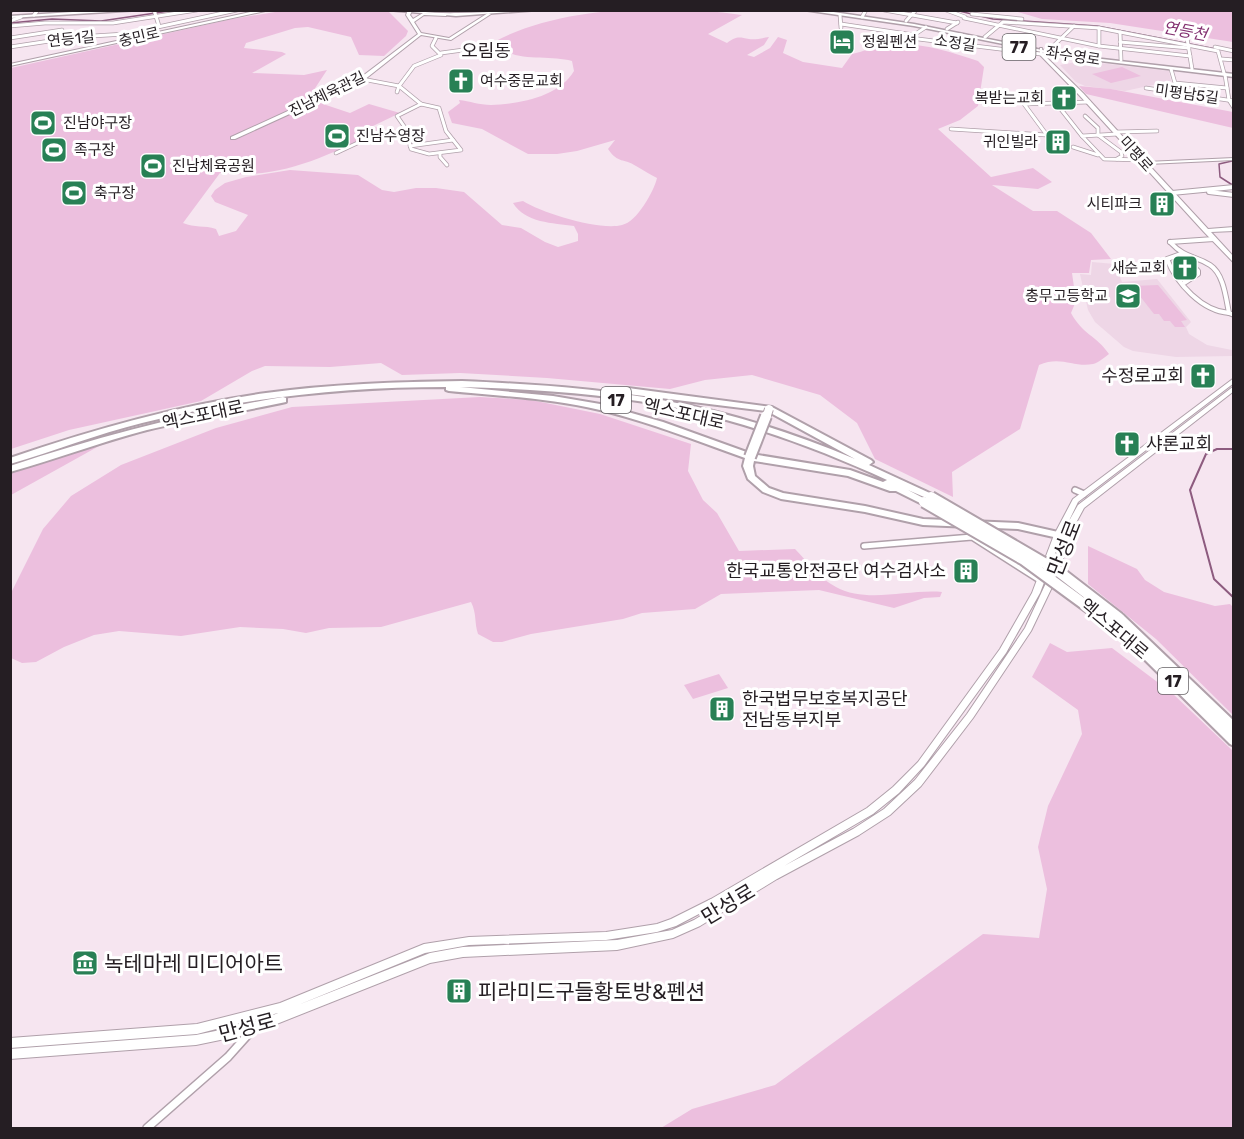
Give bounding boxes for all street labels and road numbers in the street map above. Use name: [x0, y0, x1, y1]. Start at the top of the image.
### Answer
street label: 충민로: [117, 24, 161, 50]
street label: 연등1길: [46, 28, 96, 50]
street label: 소정길: [933, 31, 977, 55]
road number: 77: [1002, 34, 1036, 60]
street label: 좌수영로: [1044, 43, 1102, 69]
street label: 진남체육관길: [286, 68, 368, 120]
street label: 미평남5길: [1154, 81, 1220, 107]
street label: 미평로: [1115, 133, 1157, 175]
road number: 17: [601, 387, 631, 413]
street label: 엑스포대로: [641, 394, 727, 434]
street label: 엑스포대로: [160, 396, 246, 434]
street label: 만성로: [1042, 516, 1086, 580]
street label: 엑스포대로: [1075, 594, 1153, 664]
road number: 17: [1158, 668, 1188, 694]
street label: 만성로: [697, 878, 759, 930]
street label: 만성로: [216, 1007, 278, 1047]

